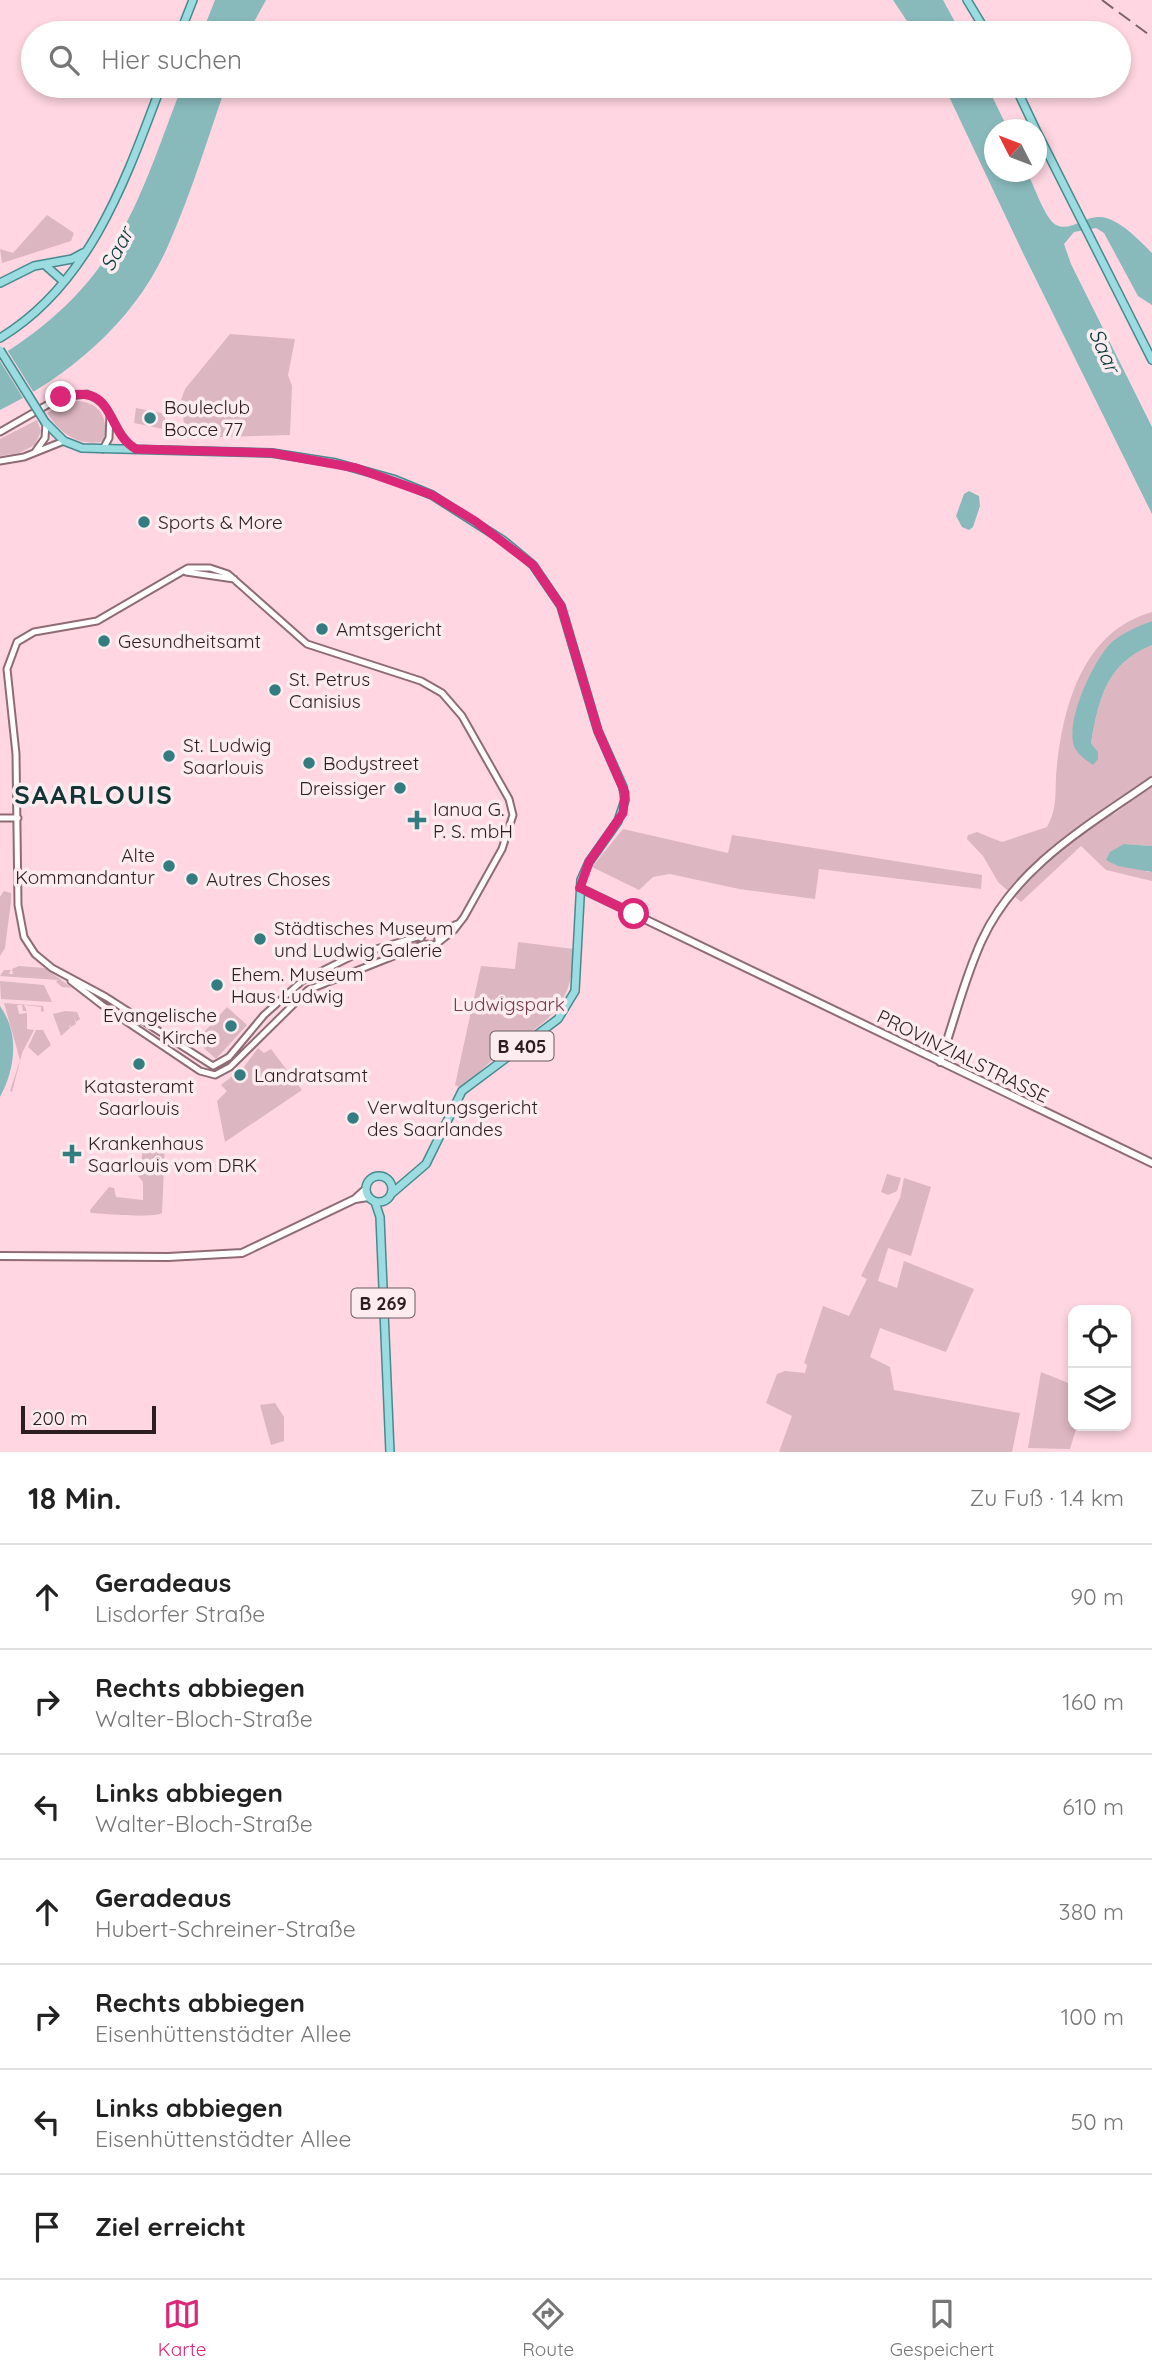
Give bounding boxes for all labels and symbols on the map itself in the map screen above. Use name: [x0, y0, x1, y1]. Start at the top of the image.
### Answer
north arrow: [984, 119, 1047, 182]
water label: Saar: [94, 220, 140, 275]
water label: Saar: [1084, 324, 1127, 379]
route end: [45, 381, 76, 412]
place label: Bouleclub Bocce 77: [164, 395, 250, 441]
marker: Bouleclub Bocce 77: [142, 410, 158, 426]
place label: Sports & More: [158, 510, 283, 534]
marker: Sports & More: [136, 514, 152, 530]
place label: Amtsgericht: [336, 617, 442, 641]
marker: Amtsgericht: [314, 621, 330, 637]
place label: Gesundheitsamt: [118, 629, 261, 653]
marker: Gesundheitsamt: [96, 633, 112, 649]
place label: St. Petrus Canisius: [289, 667, 370, 713]
marker: St. Petrus Canisius: [267, 682, 283, 698]
place label: St. Ludwig Saarlouis: [183, 733, 271, 779]
marker: St. Ludwig Saarlouis: [161, 748, 177, 764]
place label: Bodystreet: [323, 751, 419, 775]
marker: Bodystreet: [301, 755, 317, 771]
place label: Dreissiger: [299, 776, 387, 800]
district label: SAARLOUIS: [14, 778, 174, 811]
marker: Dreissiger: [392, 780, 408, 796]
place label: Ianua G. P. S. mbH: [433, 797, 513, 843]
marker: Ianua G. P. S. mbH: [407, 810, 427, 830]
place label: Alte Kommandantur: [15, 843, 156, 889]
marker: Alte Kommandantur: [161, 858, 177, 874]
place label: Autres Choses: [206, 867, 330, 891]
marker: Autres Choses: [184, 871, 200, 887]
route start: [618, 898, 649, 929]
place label: Städtisches Museum und Ludwig Galerie: [274, 916, 453, 962]
marker: Städtisches Museum und Ludwig Galerie: [252, 931, 268, 947]
place label: Ehem. Museum Haus Ludwig: [231, 962, 364, 1008]
marker: Ehem. Museum Haus Ludwig: [209, 977, 225, 993]
park label: Ludwigspark: [453, 992, 565, 1016]
place label: Evangelische Kirche: [103, 1003, 217, 1049]
street label: PROVINZIALSTRASSE: [873, 1004, 1053, 1108]
marker: Evangelische Kirche: [223, 1018, 239, 1034]
road number: B 405: [490, 1031, 554, 1060]
marker: Katasteramt Saarlouis: [131, 1056, 147, 1072]
place label: Landratsamt: [254, 1063, 368, 1087]
marker: Landratsamt: [232, 1067, 248, 1083]
place label: Katasteramt Saarlouis: [84, 1074, 194, 1120]
place label: Verwaltungsgericht des Saarlandes: [367, 1095, 538, 1141]
marker: Verwaltungsgericht des Saarlandes: [345, 1110, 361, 1126]
place label: Krankenhaus Saarlouis vom DRK: [88, 1131, 257, 1177]
marker: Krankenhaus Saarlouis vom DRK: [62, 1144, 82, 1164]
road number: B 269: [352, 1288, 414, 1318]
scale bar: [21, 1403, 156, 1435]

